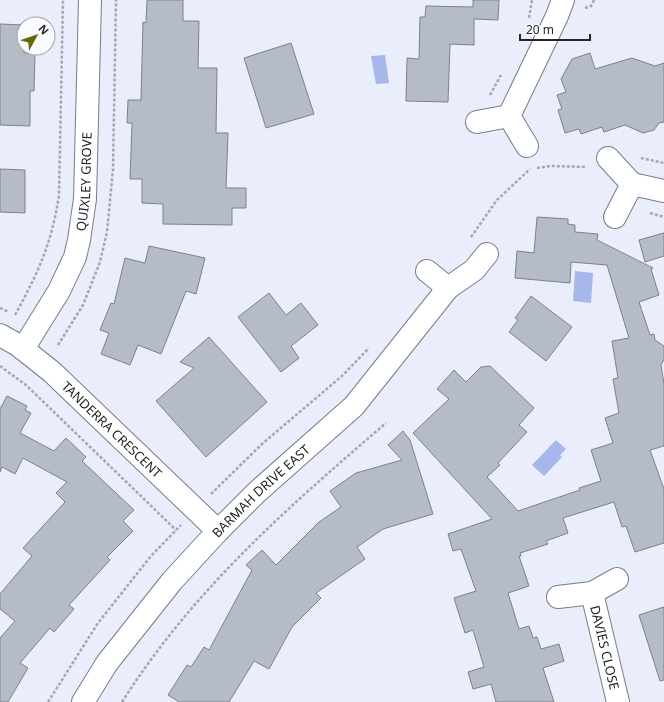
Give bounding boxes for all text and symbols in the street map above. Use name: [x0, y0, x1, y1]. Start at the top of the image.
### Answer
north arrow: [16, 16, 56, 56]
scale bar: [520, 16, 590, 42]
text: N: [35, 21, 53, 38]
text: 20 m: [526, 21, 554, 38]
street label: QUIXLEY GROVE: [71, 132, 96, 232]
street label: TANDERRA CRESCENT: [58, 377, 167, 482]
street label: BARMAH DRIVE EAST: [208, 440, 314, 541]
street label: DAVIES CLOSE: [586, 603, 624, 692]

